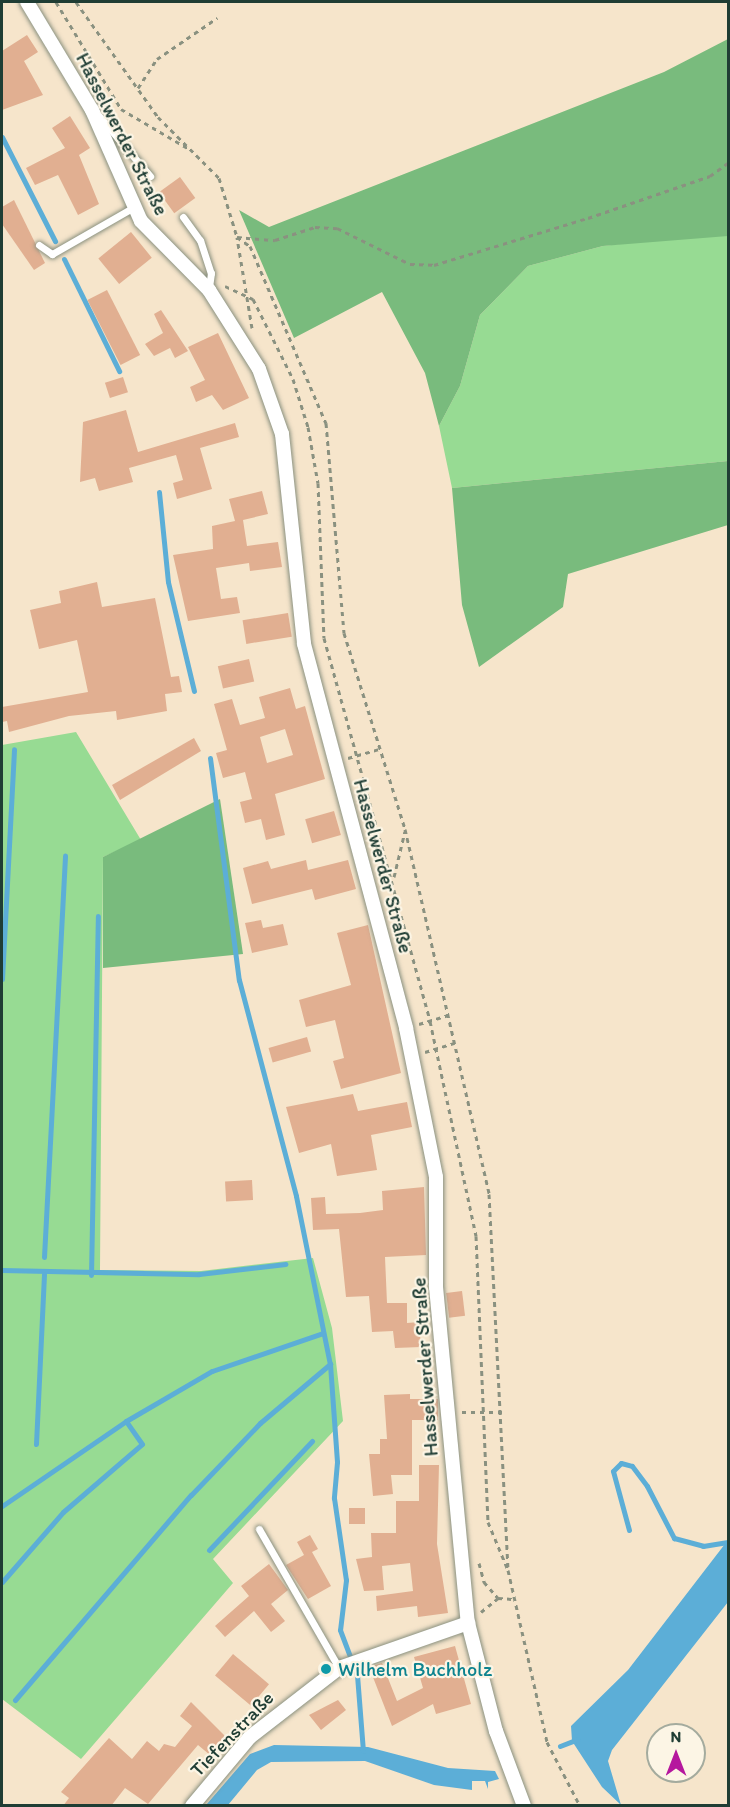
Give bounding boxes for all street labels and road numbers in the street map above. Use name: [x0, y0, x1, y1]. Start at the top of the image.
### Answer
street label: Hasselwerder Straße: [71, 49, 173, 219]
street label: Hasselwerder Straße: [348, 776, 418, 956]
street label: Hasselwerder Straße: [407, 1277, 443, 1457]
street label: Tiefenstraße: [185, 1686, 279, 1782]

